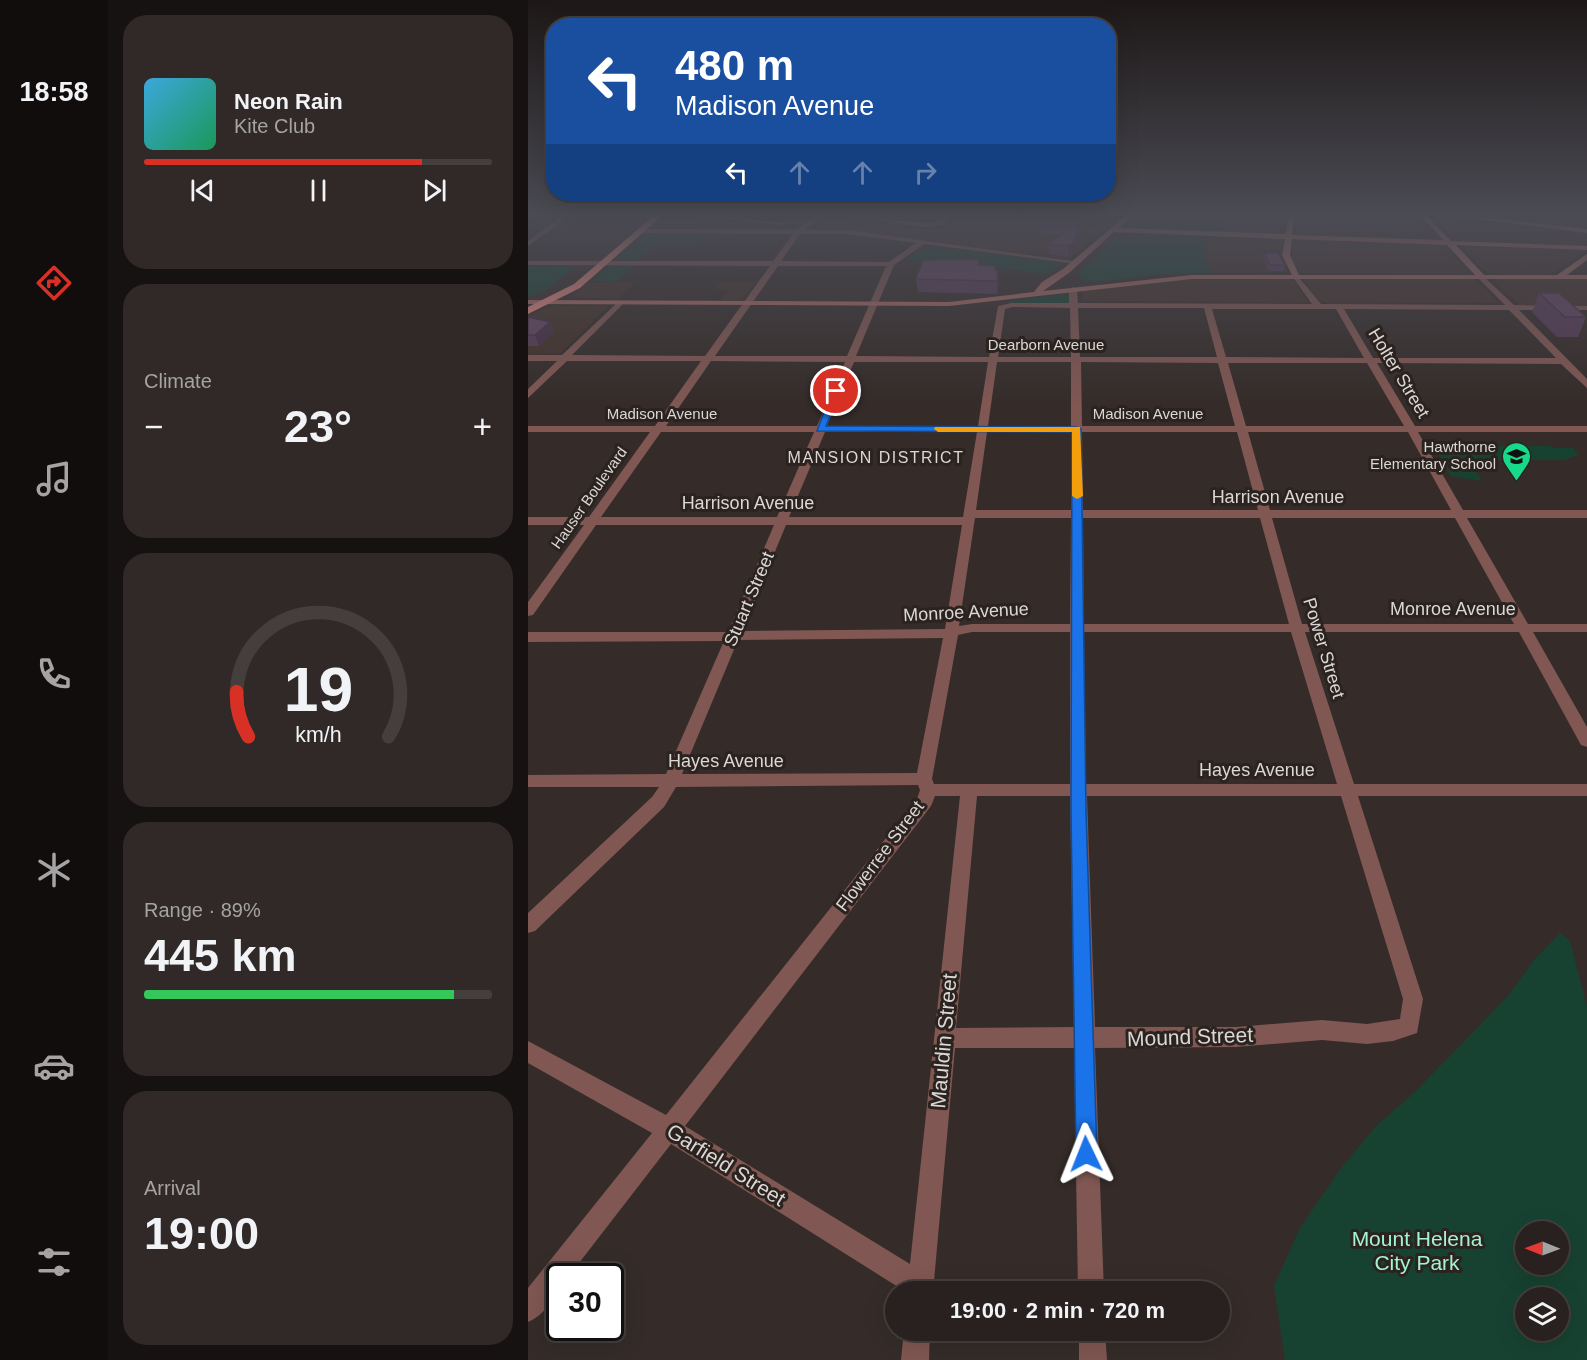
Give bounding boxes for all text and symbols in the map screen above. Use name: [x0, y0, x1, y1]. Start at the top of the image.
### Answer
icon: left: [576, 42, 654, 120]
text: 480 m: [675, 42, 794, 89]
text: 18:58: [19, 77, 89, 107]
text: Neon Rain: [234, 89, 343, 114]
text: Madison Avenue: [675, 91, 874, 121]
text: Kite Club: [234, 115, 315, 137]
icon: left: [720, 156, 753, 189]
icon: ahead: [783, 156, 816, 189]
icon: ahead: [846, 156, 879, 189]
icon: right: [909, 156, 942, 189]
icon: previous: [186, 174, 219, 207]
icon: pause: [302, 174, 335, 207]
icon: next: [418, 174, 451, 207]
icon: directions: [33, 262, 75, 304]
street label: Holter Street: [1364, 325, 1434, 421]
street label: Dearborn Avenue: [988, 336, 1104, 353]
pin: [810, 365, 861, 416]
text: Climate: [144, 370, 212, 392]
icon: arrive: [819, 374, 852, 407]
text: 23°: [284, 401, 352, 452]
street label: Madison Avenue: [607, 405, 717, 422]
street label: Madison Avenue: [1093, 405, 1203, 422]
text: −: [144, 408, 163, 445]
text: +: [473, 408, 492, 445]
place label: Hawthorne Elementary School: [1370, 438, 1496, 472]
school or university icon: Hawthorne Elementary School: [1501, 440, 1533, 482]
street label: Hauser Boulevard: [547, 444, 630, 552]
district label: MANSION DISTRICT: [788, 449, 964, 466]
icon: music: [33, 458, 75, 500]
street label: Harrison Avenue: [1212, 487, 1344, 507]
street label: Harrison Avenue: [682, 493, 814, 513]
street label: Stuart Street: [720, 549, 778, 649]
street label: Power Street: [1299, 595, 1349, 701]
street label: Monroe Avenue: [903, 599, 1029, 625]
street label: Monroe Avenue: [1390, 599, 1516, 619]
icon: phone: [33, 653, 75, 695]
text: 19: [283, 655, 353, 724]
text: km/h: [295, 723, 341, 747]
street label: Hayes Avenue: [668, 751, 784, 771]
street label: Hayes Avenue: [1199, 760, 1315, 780]
street label: Flowerree Street: [832, 797, 928, 915]
icon: climate: [33, 849, 75, 891]
text: Range · 89%: [144, 899, 261, 921]
text: 445 km: [144, 930, 297, 981]
street label: Mauldin Street: [926, 972, 961, 1109]
street label: Mound Street: [1127, 1023, 1254, 1050]
icon: car: [33, 1045, 75, 1087]
street label: Garfield Street: [663, 1119, 790, 1210]
position arrow: [1054, 1122, 1118, 1186]
text: Arrival: [144, 1177, 201, 1199]
text: 19:00: [144, 1208, 259, 1259]
north arrow: [1515, 1221, 1569, 1275]
map controls: [1515, 1221, 1569, 1341]
park label: Mount Helena City Park: [1352, 1227, 1483, 1274]
icon: filters: [33, 1241, 75, 1283]
speed limit sign: 30: [546, 1263, 624, 1341]
button: layers: [1515, 1287, 1569, 1341]
text: 19:00 · 2 min · 720 m: [950, 1298, 1165, 1323]

